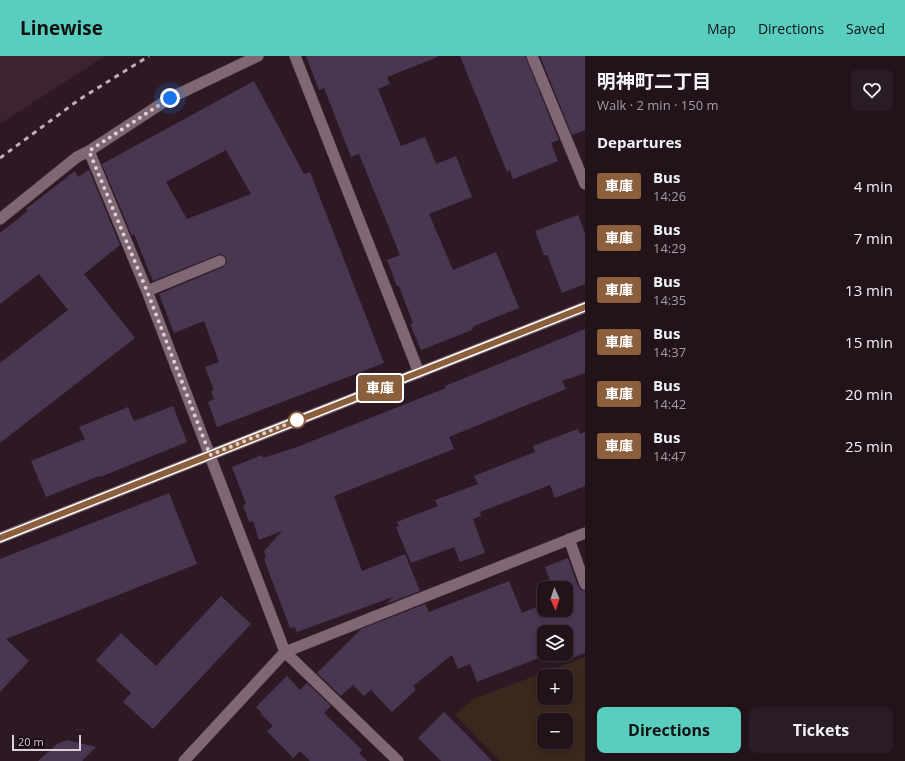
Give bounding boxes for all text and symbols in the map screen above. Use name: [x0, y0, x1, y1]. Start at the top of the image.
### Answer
text: Linewise: [20, 15, 103, 41]
text: Map: [707, 19, 736, 38]
text: Directions: [758, 19, 824, 38]
text: Saved: [846, 19, 885, 38]
text: 明神町二丁目: [597, 68, 711, 94]
button: heart: [851, 69, 893, 111]
your location: [160, 88, 180, 108]
text: Walk · 2 min · 150 m: [597, 96, 719, 114]
text: Departures: [597, 132, 682, 152]
text: Bus: [653, 167, 680, 187]
text: 車庫: [605, 176, 633, 195]
text: 4 min: [854, 176, 893, 196]
text: 14:26: [653, 187, 686, 205]
text: Bus: [653, 219, 680, 239]
text: 車庫: [605, 228, 633, 247]
text: 7 min: [854, 228, 893, 248]
text: 14:29: [653, 239, 686, 257]
text: Bus: [653, 271, 680, 291]
text: 車庫: [605, 280, 633, 299]
text: 13 min: [845, 280, 893, 300]
text: 14:35: [653, 291, 686, 309]
text: Bus: [653, 323, 680, 343]
text: 車庫: [605, 332, 633, 351]
text: 15 min: [845, 332, 893, 352]
text: 14:37: [653, 343, 686, 361]
line badge: 車庫: [362, 375, 398, 401]
text: Bus: [653, 375, 680, 395]
text: 車庫: [366, 378, 394, 397]
text: 車庫: [605, 384, 633, 403]
text: 20 min: [845, 384, 893, 404]
text: 14:42: [653, 395, 686, 413]
unlabelled marker: [288, 411, 306, 429]
text: Bus: [653, 427, 680, 447]
text: 車庫: [605, 436, 633, 455]
text: 25 min: [845, 436, 893, 456]
text: 14:47: [653, 447, 686, 465]
north arrow: [537, 581, 573, 617]
map controls: [537, 581, 573, 749]
button: layers: [537, 625, 573, 661]
button: +: [537, 669, 573, 705]
button: Directions: [597, 707, 741, 753]
button: Tickets: [749, 707, 893, 753]
button: −: [537, 713, 573, 749]
scale bar: [12, 733, 81, 752]
text: 20 m: [18, 734, 44, 749]

